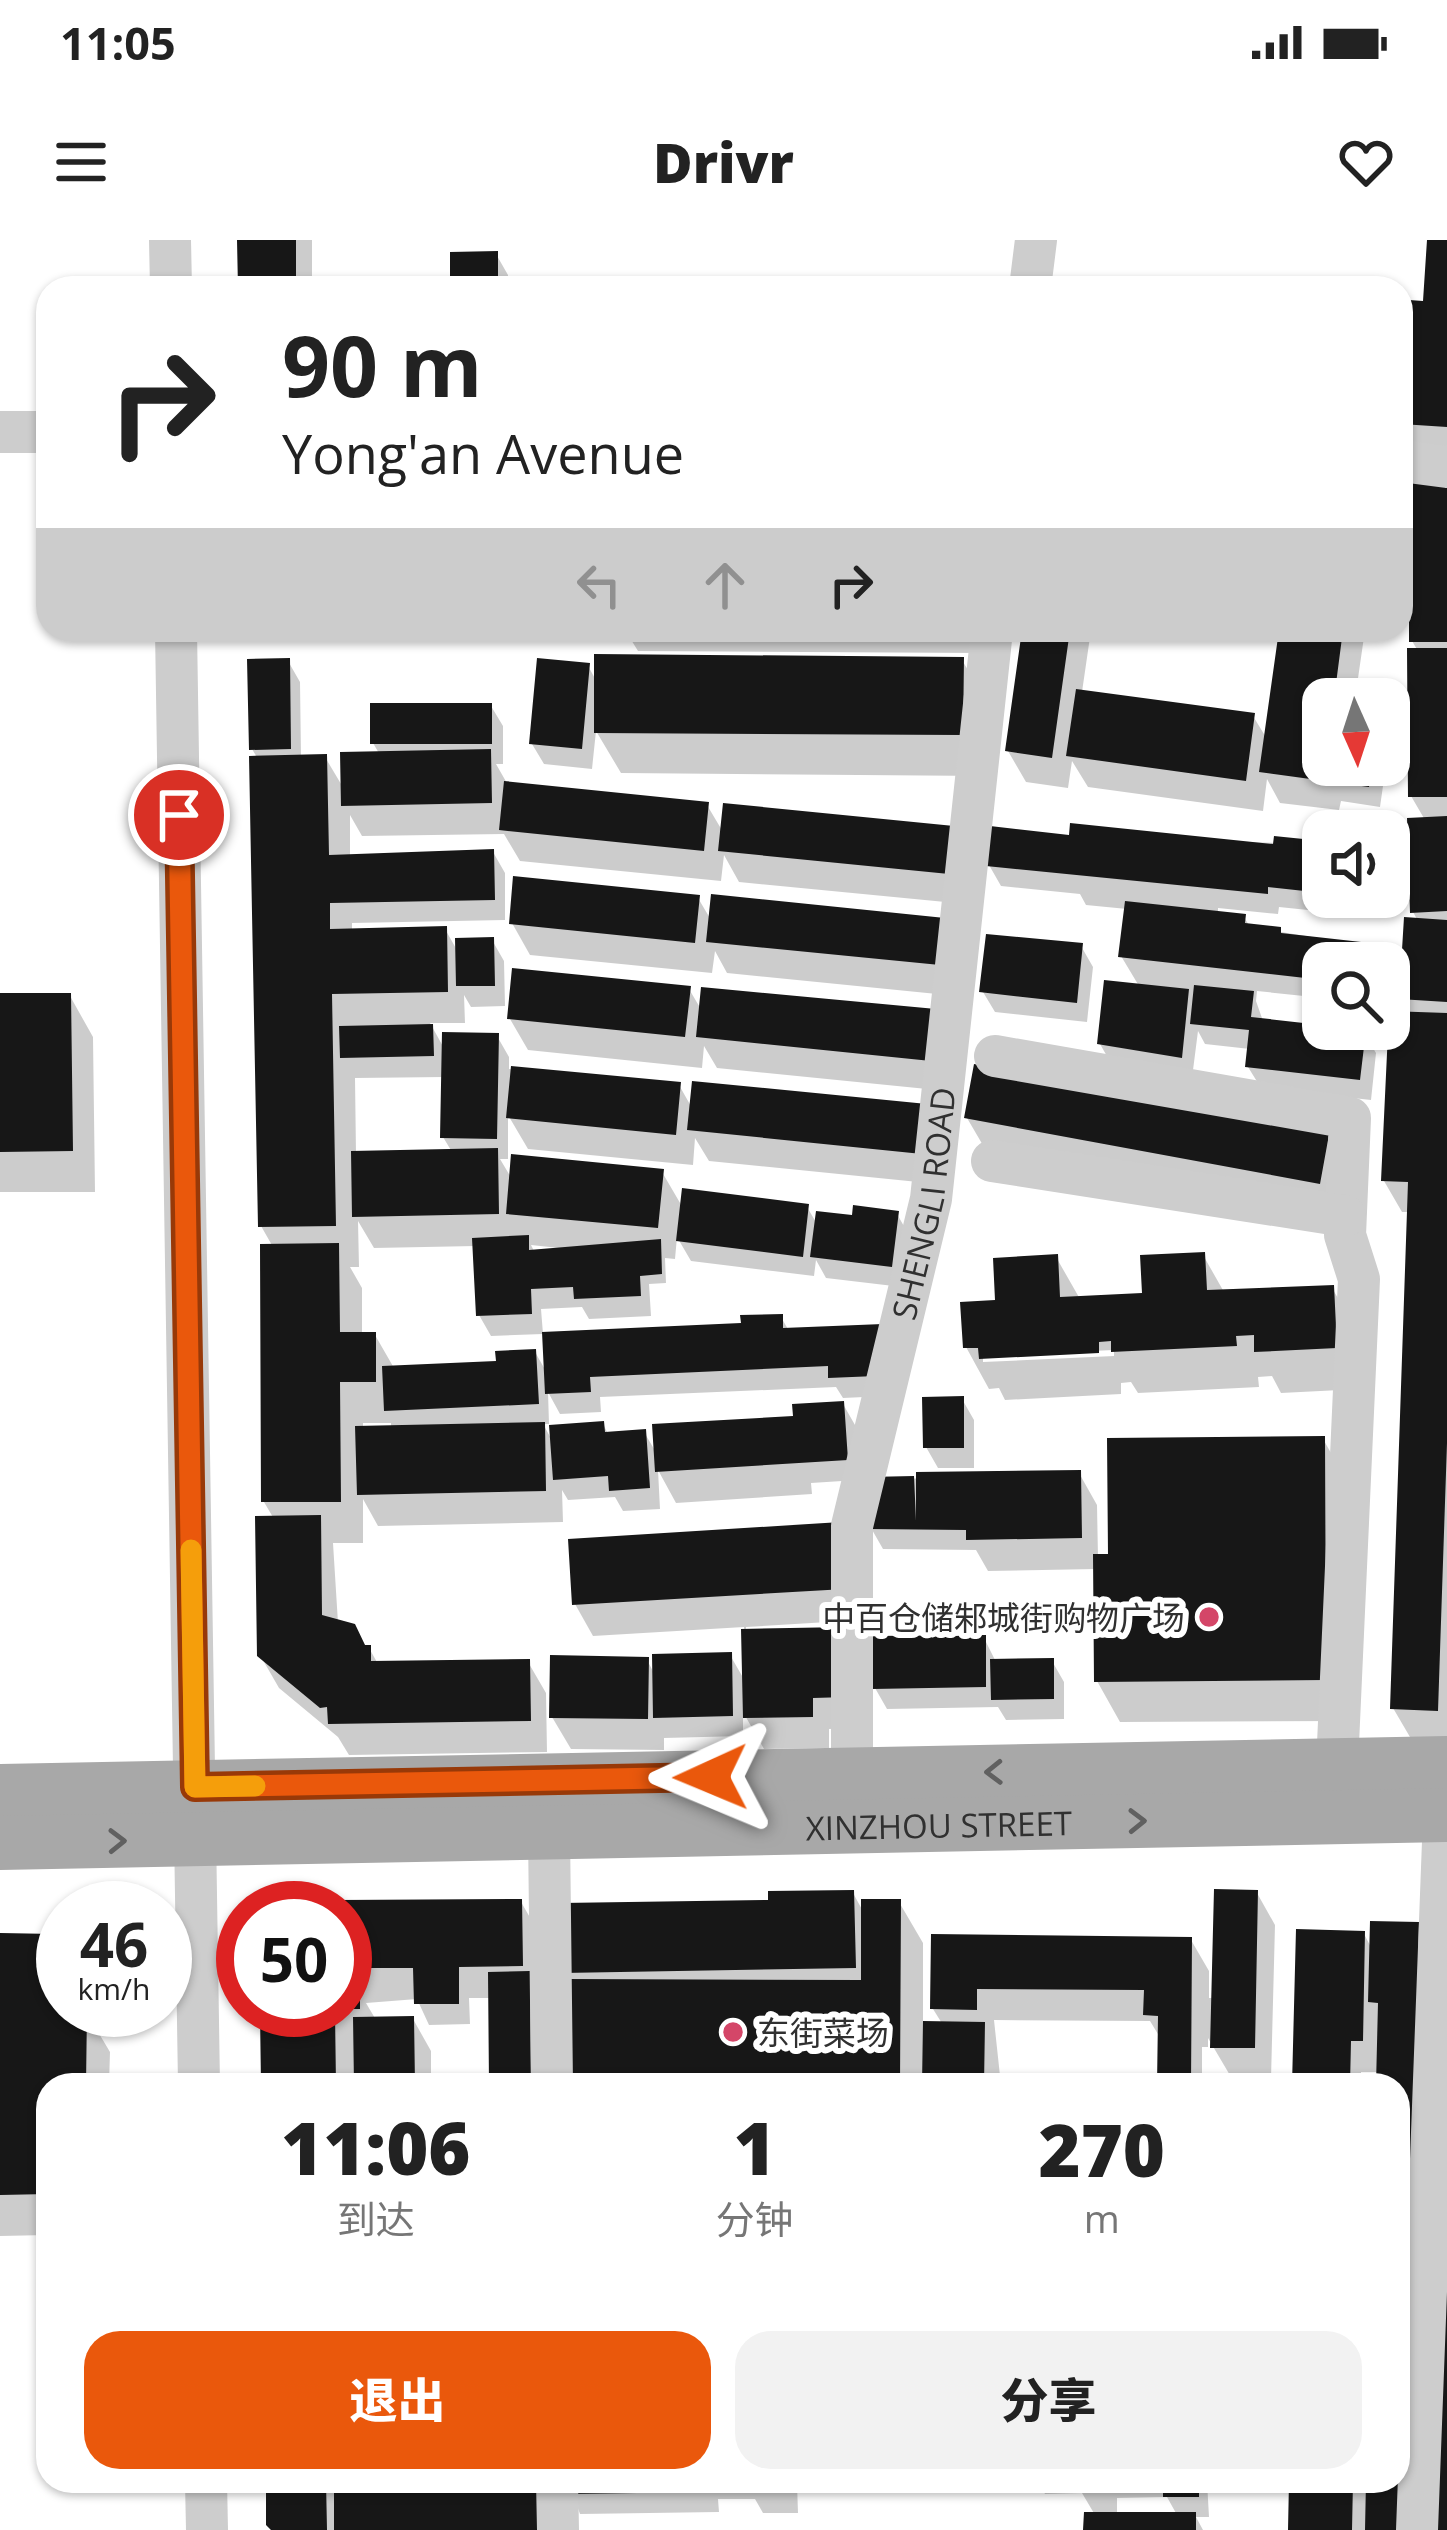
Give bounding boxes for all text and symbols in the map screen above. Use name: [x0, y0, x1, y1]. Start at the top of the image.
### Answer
text: 11:05: [60, 12, 176, 73]
text: Drivr: [653, 125, 794, 199]
icon: menu: [48, 129, 114, 195]
icon: heart: [1333, 129, 1399, 195]
text: 90 m: [282, 307, 482, 422]
icon: right: [84, 324, 240, 480]
text: Yong'an Avenue: [282, 416, 684, 490]
icon: left: [566, 552, 632, 618]
icon: ahead: [692, 552, 758, 618]
icon: right: [818, 552, 884, 618]
north arrow: [1302, 678, 1410, 786]
map controls: [1302, 678, 1410, 1050]
pin: [128, 764, 230, 866]
icon: arrive: [146, 782, 212, 848]
button: sound: [1302, 810, 1410, 918]
button: search: [1302, 942, 1410, 1050]
street label: SHENGLI ROAD: [880, 1085, 965, 1324]
place label: 中百仓储邾城街购物广场: [822, 1595, 1185, 1640]
marker: 中百仓储邾城街购物广场: [1196, 1604, 1222, 1630]
position arrow: [648, 1714, 774, 1840]
one-way arrow: [984, 1758, 1003, 1784]
street label: XINZHOU STREET: [805, 1800, 1072, 1850]
one-way arrow: [1128, 1809, 1147, 1835]
one-way arrow: [109, 1828, 127, 1854]
speed limit sign: 50: [216, 1881, 372, 2037]
text: 46: [80, 1903, 148, 1985]
text: km/h: [78, 1968, 150, 2009]
place label: 东街菜场: [757, 2010, 889, 2055]
marker: 东街菜场: [720, 2019, 746, 2045]
text: 11:06: [281, 2098, 471, 2196]
text: 1: [733, 2098, 776, 2196]
text: 270: [1038, 2100, 1165, 2198]
text: m: [1084, 2191, 1120, 2244]
text: 到达: [337, 2192, 415, 2245]
text: 分钟: [715, 2192, 793, 2245]
button: 退出: [84, 2331, 711, 2469]
button: 分享: [735, 2331, 1362, 2469]

